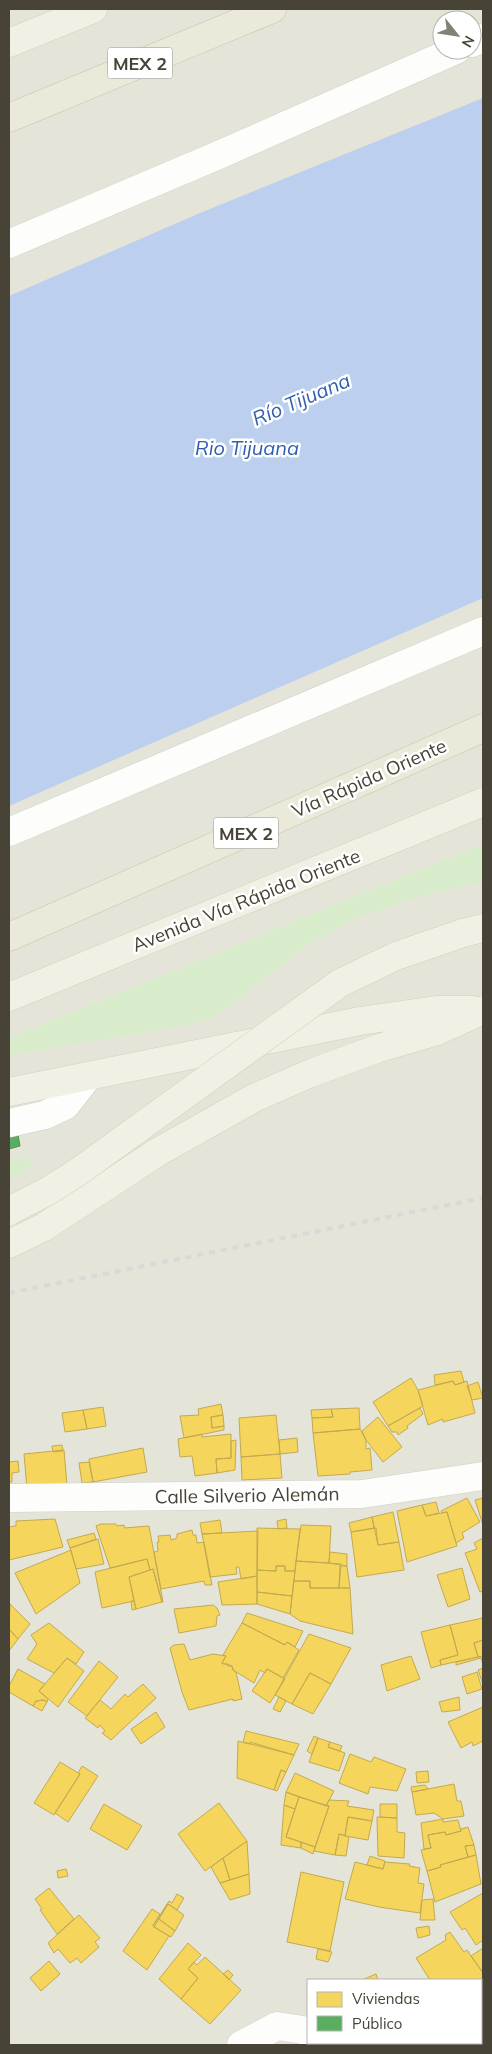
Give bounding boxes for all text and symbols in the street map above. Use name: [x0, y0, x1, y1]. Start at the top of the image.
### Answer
north arrow: [432, 10, 482, 60]
text: N: [458, 32, 479, 51]
road number: MEX 2: [108, 48, 172, 78]
water label: Río Tijuana: [248, 367, 354, 431]
water label: Rio Tijuana: [195, 435, 299, 460]
street label: Vía Rápida Oriente: [288, 733, 450, 823]
road number: MEX 2: [214, 818, 278, 848]
street label: Avenida Vía Rápida Oriente: [128, 843, 364, 957]
street label: Calle Silverio Alemán: [154, 1481, 340, 1509]
legend: [307, 1979, 482, 2044]
text: Viviendas: [352, 1989, 420, 2008]
text: Público: [352, 2014, 402, 2033]

